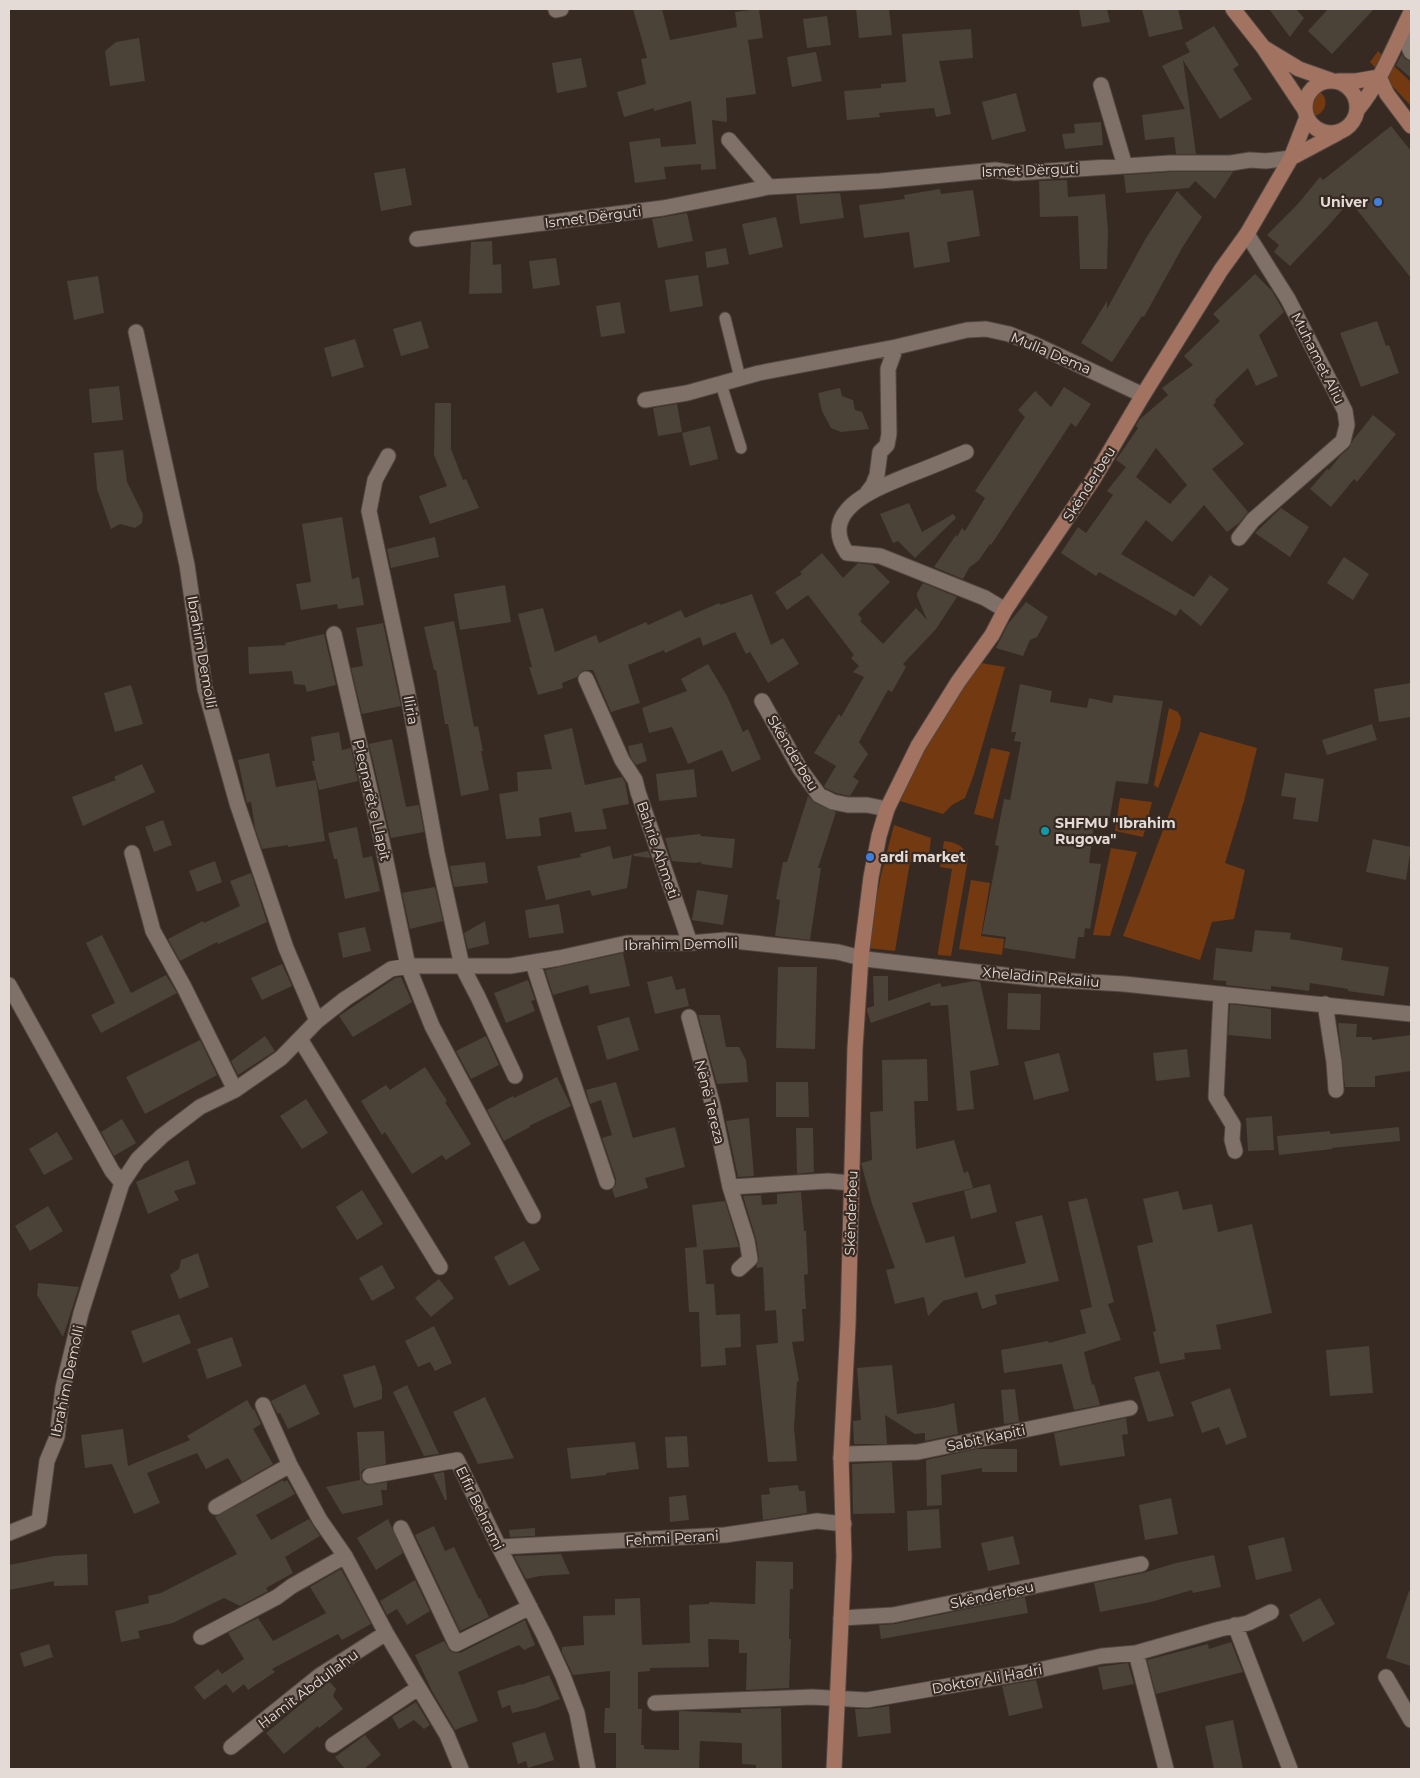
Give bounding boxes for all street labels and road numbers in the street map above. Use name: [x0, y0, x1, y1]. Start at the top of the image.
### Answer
street label: Ismet Dërguti: [981, 159, 1079, 181]
street label: Ismet Dërguti: [543, 202, 643, 232]
street label: Muhamet Aliu: [1287, 309, 1349, 407]
street label: Mulla Dema: [1008, 328, 1094, 378]
street label: Skënderbeu: [1059, 443, 1119, 525]
street label: Ibrahim Demolli: [183, 594, 221, 710]
street label: Iliria: [400, 694, 422, 726]
street label: Skënderbeu: [763, 712, 823, 794]
street label: Pleqnarët e Llapit: [349, 738, 395, 863]
street label: Bahrie Ahmeti: [633, 799, 683, 901]
street label: Ibrahim Demolli: [624, 934, 738, 954]
street label: Xheladin Rekaliu: [982, 963, 1100, 991]
street label: Nënë Tereza: [691, 1058, 729, 1146]
street label: Skënderbeu: [841, 1170, 861, 1256]
street label: Ibrahim Demolli: [46, 1324, 88, 1438]
street label: Sabit Kapiti: [945, 1421, 1027, 1455]
street label: Elfir Behrami: [452, 1463, 508, 1553]
street label: Fehmi Perani: [625, 1527, 719, 1549]
street label: Skënderbeu: [948, 1577, 1036, 1613]
street label: Hamit Abdullahu: [254, 1646, 362, 1732]
street label: Doktor Ali Hadri: [930, 1660, 1044, 1698]

